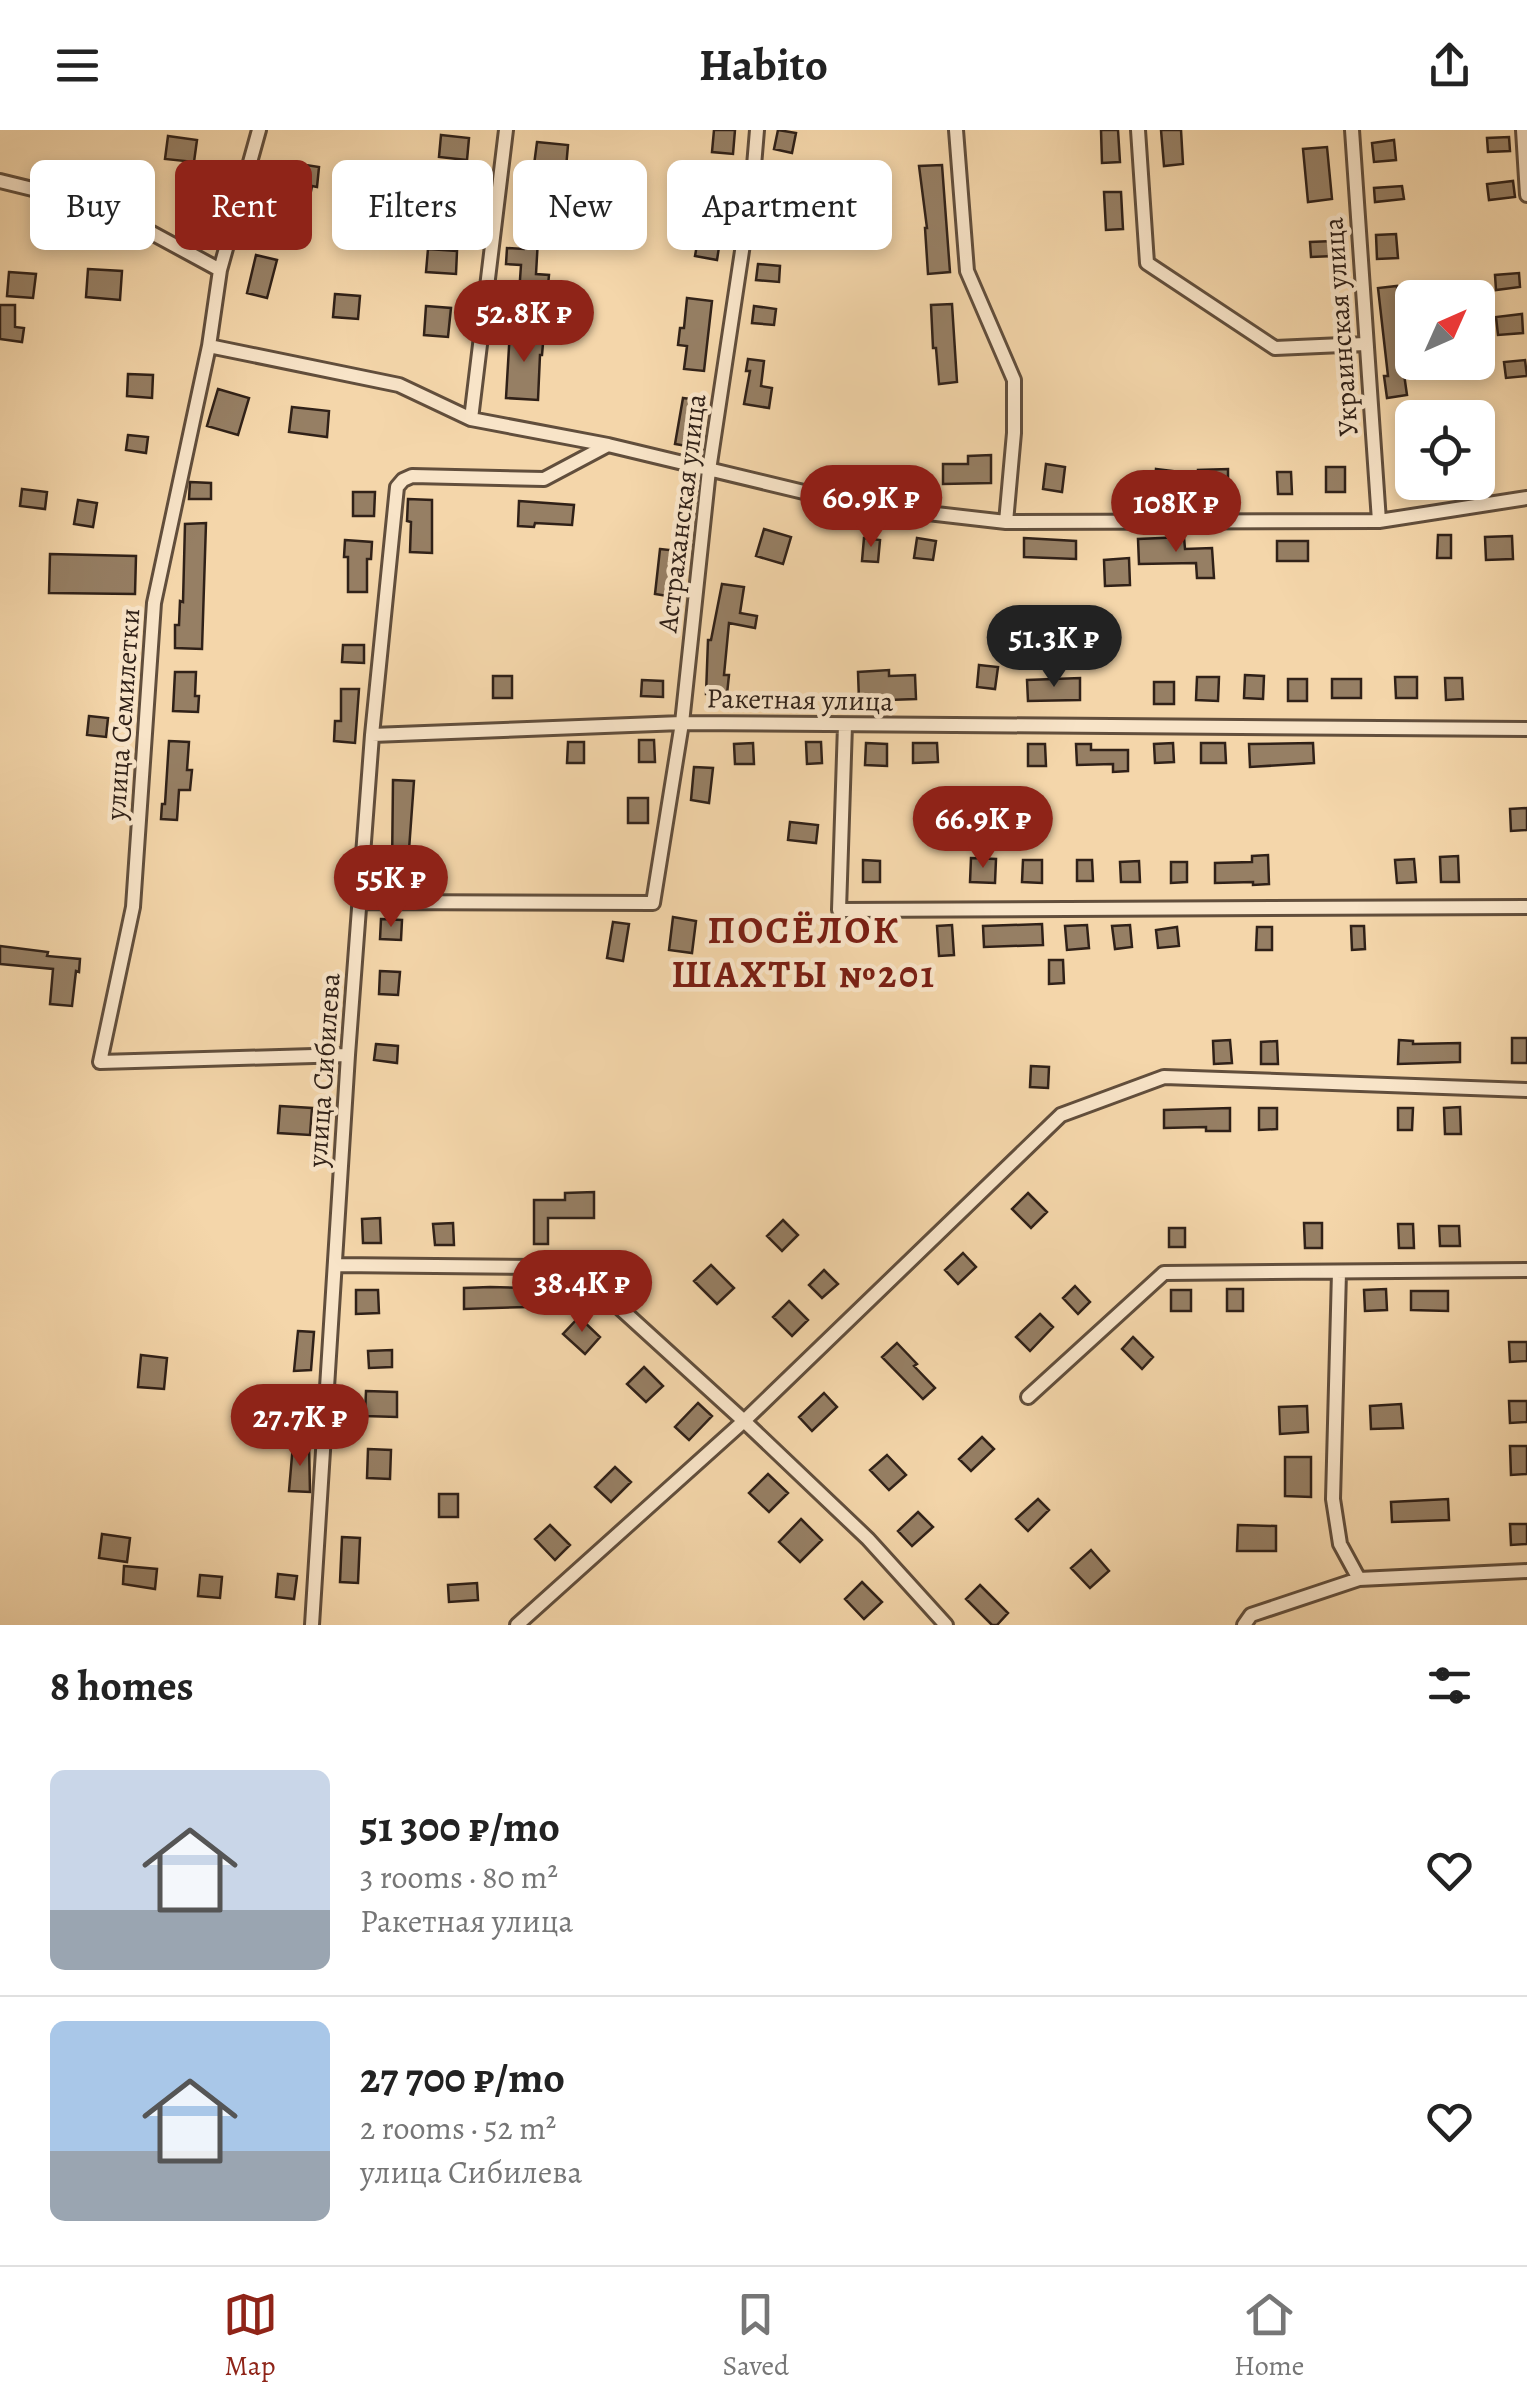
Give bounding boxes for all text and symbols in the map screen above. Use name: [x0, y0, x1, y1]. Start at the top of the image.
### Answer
text: Habito: [699, 34, 828, 96]
icon: menu: [50, 38, 105, 93]
icon: share: [1422, 38, 1477, 93]
chip: Buy: [30, 160, 155, 250]
chip: Rent: [175, 160, 312, 250]
chip: Filters: [332, 160, 493, 250]
chip: New: [513, 160, 647, 250]
chip: Apartment: [667, 160, 892, 250]
street label: Украинская улица: [1314, 216, 1368, 438]
pin: 52.8K ₽: [432, 280, 616, 365]
north arrow: [1395, 280, 1495, 380]
map controls: [1395, 280, 1495, 500]
text: 52.8K ₽: [476, 290, 572, 334]
street label: Астраханская улица: [648, 392, 715, 636]
button: locate: [1395, 400, 1495, 500]
pin: 60.9K ₽: [779, 465, 963, 550]
pin: 108K ₽: [1095, 470, 1257, 555]
text: 60.9K ₽: [822, 475, 920, 519]
text: 108K ₽: [1133, 480, 1219, 524]
pin: 51.3K ₽: [962, 605, 1146, 690]
street label: улица Семилетки: [97, 607, 149, 822]
text: 51.3K ₽: [1009, 615, 1099, 659]
street label: Ракетная улица: [706, 679, 894, 721]
pin: 66.9K ₽: [891, 786, 1075, 871]
text: 66.9K ₽: [935, 796, 1031, 840]
pin: 55K ₽: [321, 845, 461, 930]
text: 55K ₽: [356, 855, 426, 899]
district label: ПОСЁЛОК ШАХТЫ №201: [671, 904, 937, 1000]
street label: улица Сибилева: [298, 972, 350, 1169]
pin: 38.4K ₽: [490, 1250, 674, 1335]
text: 38.4K ₽: [534, 1260, 630, 1304]
pin: 27.7K ₽: [208, 1384, 392, 1469]
text: 27.7K ₽: [253, 1394, 347, 1438]
text: 8 homes: [50, 1657, 194, 1714]
icon: filters: [1422, 1658, 1477, 1713]
text: 51 300 ₽/mo: [360, 1798, 560, 1855]
icon: home: [130, 1810, 250, 1930]
icon: heart: [1422, 1843, 1477, 1898]
text: 3 rooms · 80 m²: [360, 1855, 558, 1899]
text: Ракетная улица: [360, 1899, 573, 1943]
text: 27 700 ₽/mo: [360, 2049, 565, 2106]
icon: home: [130, 2061, 250, 2181]
icon: heart: [1422, 2094, 1477, 2149]
text: 2 rooms · 52 m²: [360, 2106, 556, 2150]
text: улица Сибилева: [360, 2150, 582, 2194]
tab: Map: [223, 2287, 278, 2385]
tab: Saved: [723, 2287, 789, 2385]
tab: Home: [1234, 2287, 1304, 2385]

